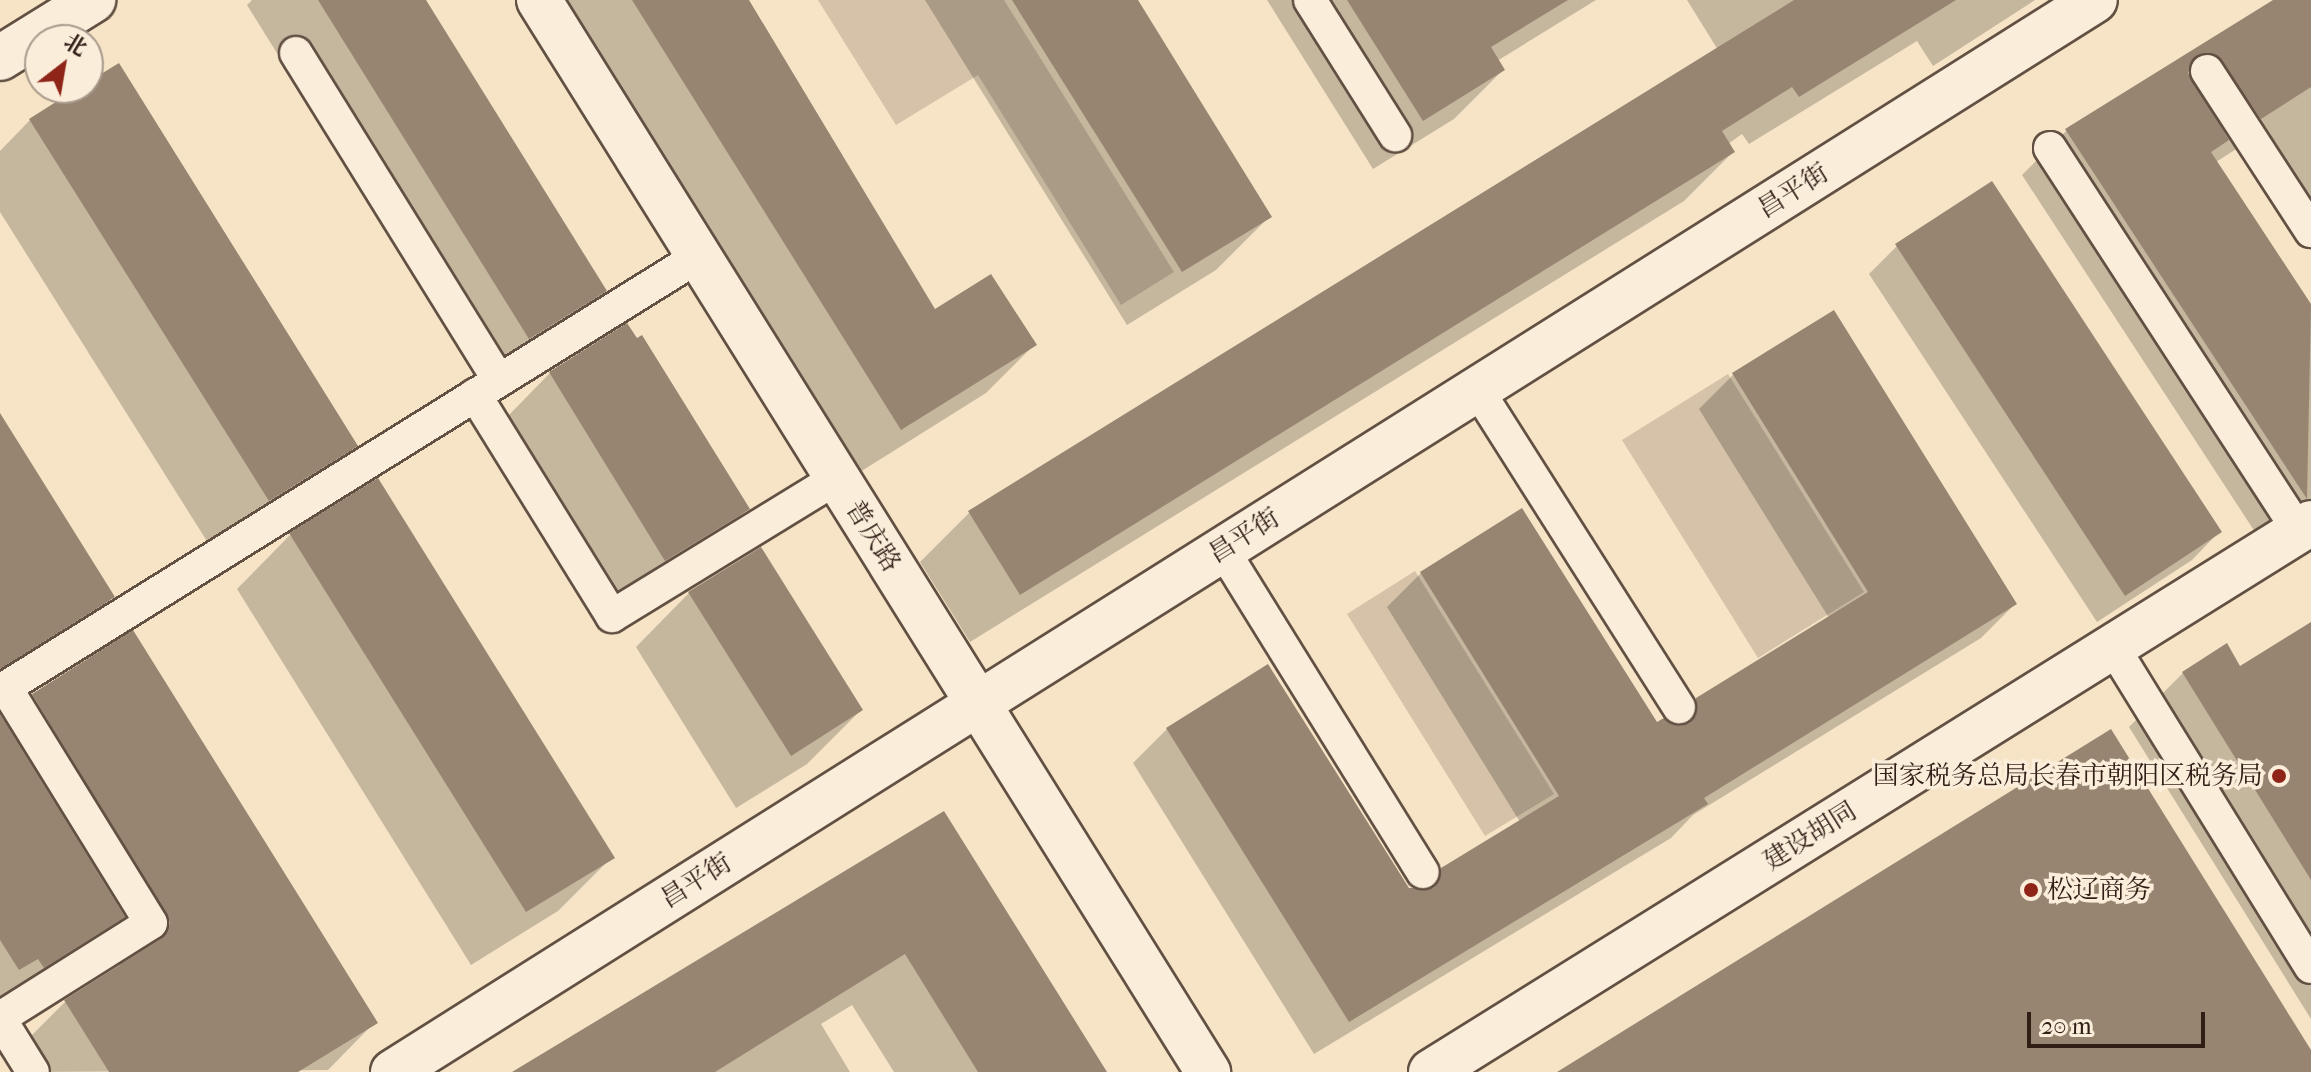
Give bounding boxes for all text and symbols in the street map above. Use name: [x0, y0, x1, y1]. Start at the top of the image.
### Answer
north arrow: [24, 24, 104, 104]
text: 北: [59, 28, 91, 62]
street label: 昌平街: [1752, 157, 1834, 225]
street label: 普庆路: [839, 495, 907, 577]
street label: 昌平街: [1203, 502, 1285, 570]
place label: 国家税务总局长春市朝阳区税务局: [1873, 760, 2263, 792]
marker: 国家税务总局长春市朝阳区税务局: [2270, 767, 2288, 785]
street label: 建设胡同: [1758, 795, 1862, 877]
street label: 昌平街: [655, 847, 737, 915]
place label: 松辽商务: [2047, 874, 2151, 906]
marker: 松辽商务: [2022, 881, 2040, 899]
scale bar: [2031, 996, 2209, 1046]
text: 20 m: [2041, 1012, 2092, 1040]

